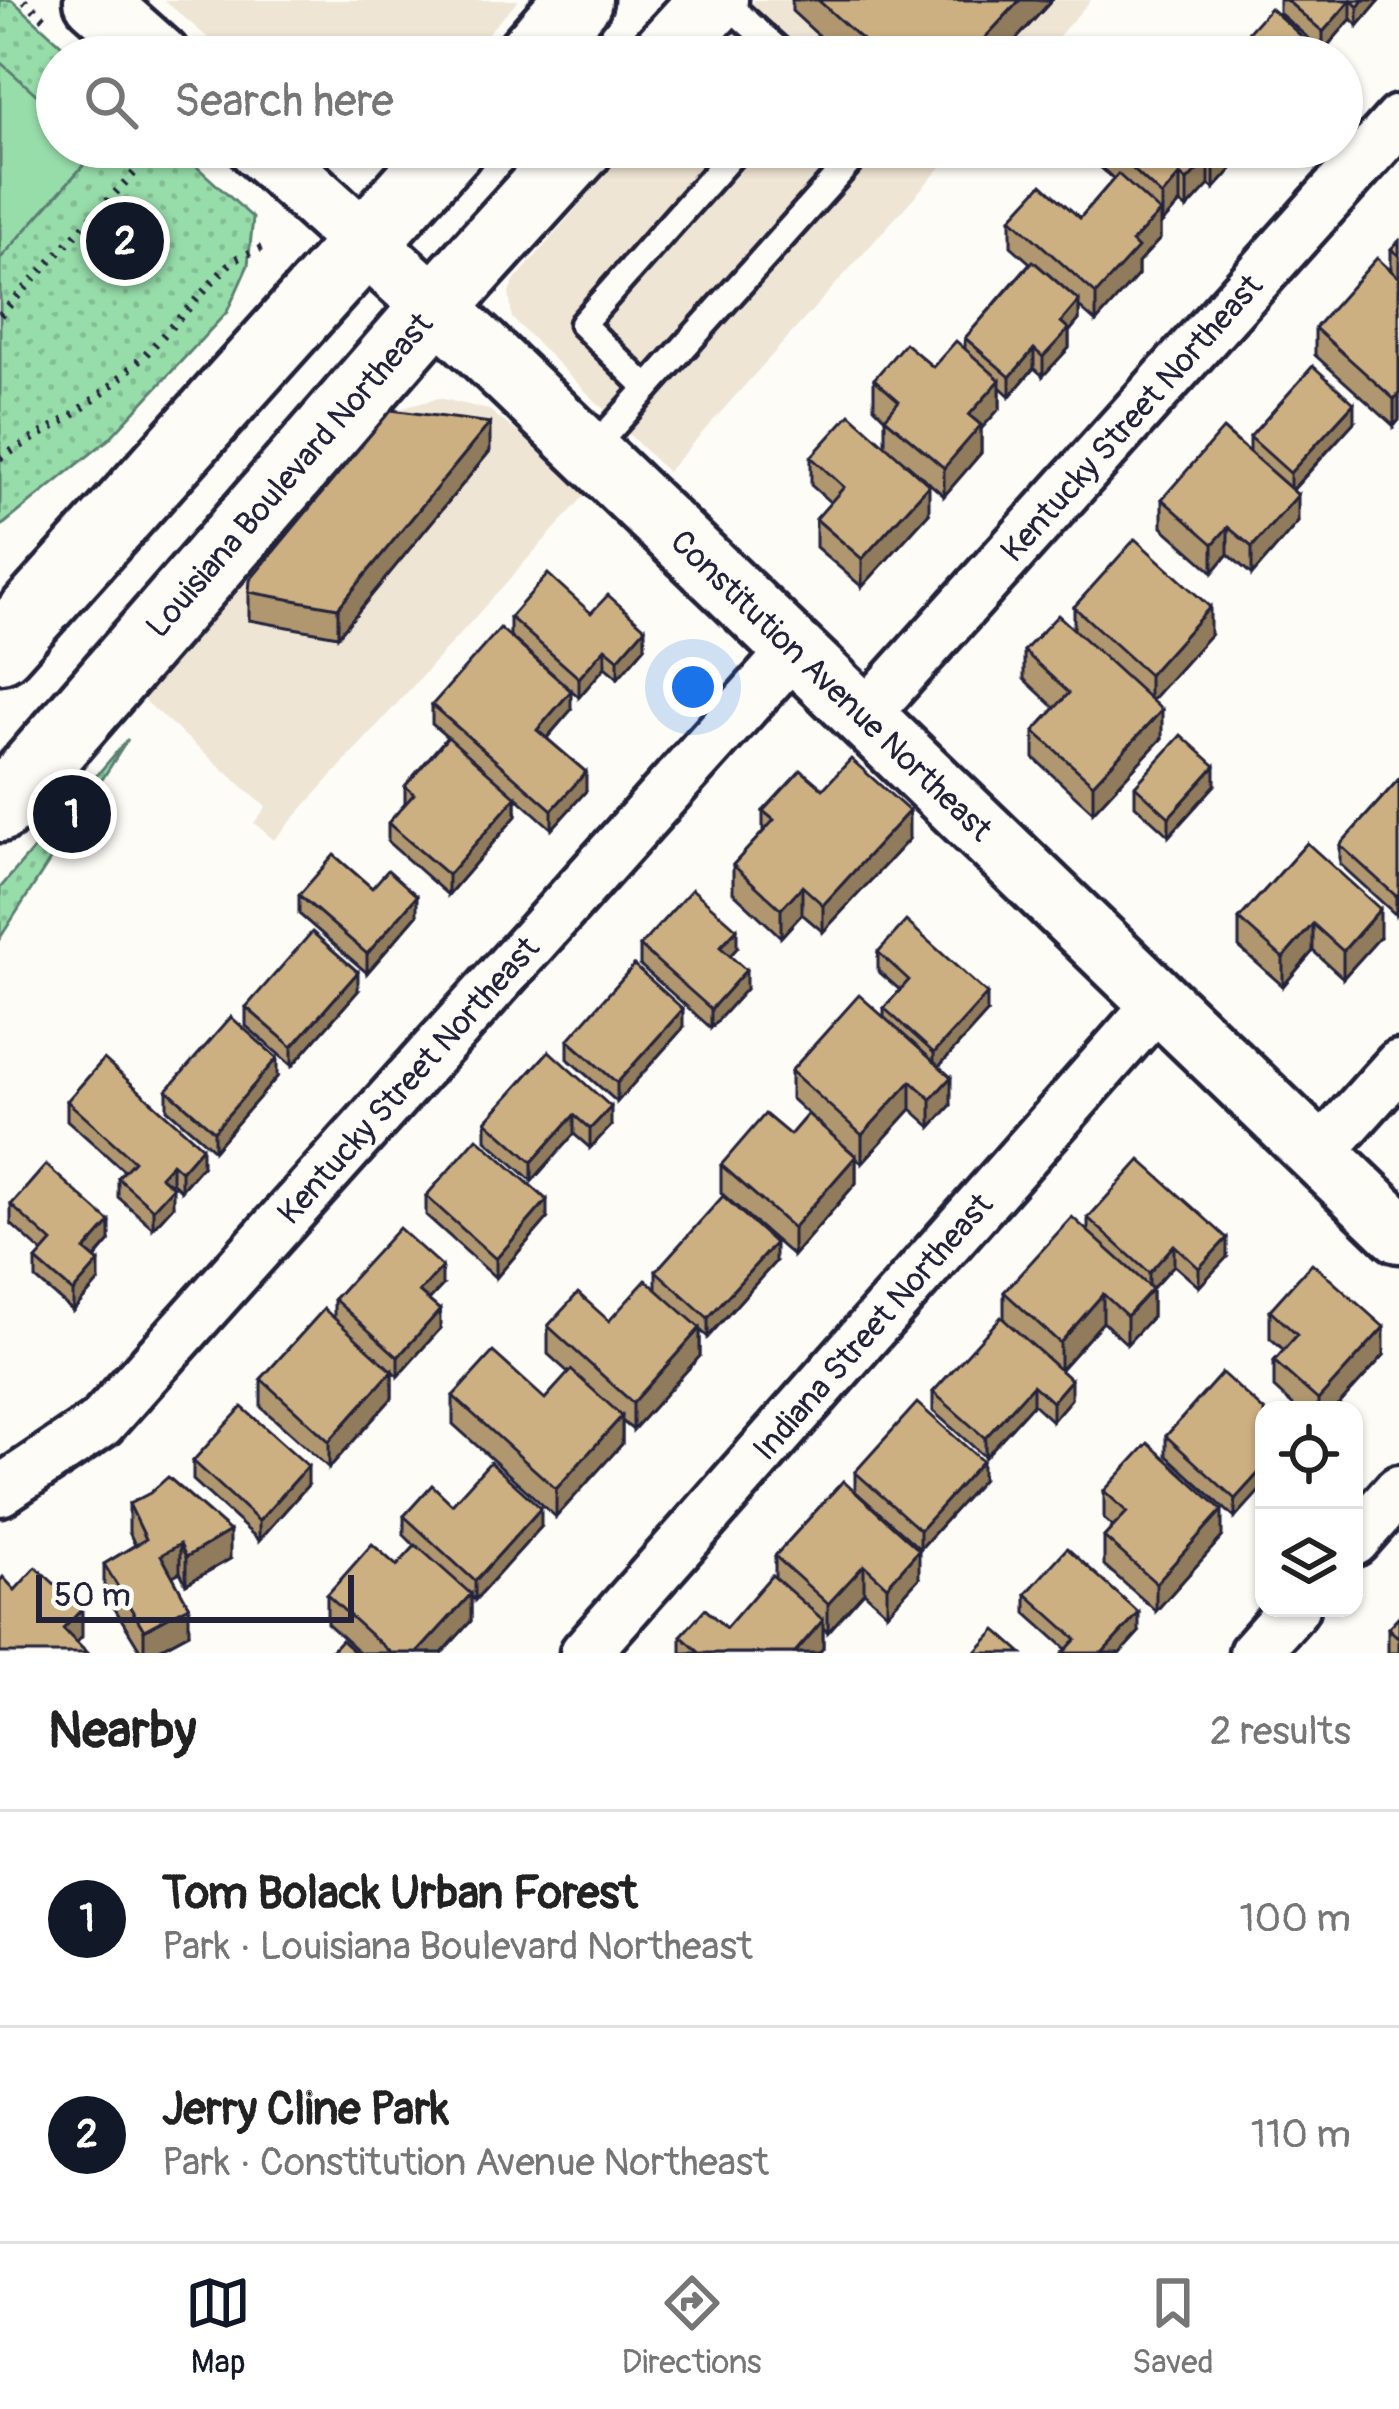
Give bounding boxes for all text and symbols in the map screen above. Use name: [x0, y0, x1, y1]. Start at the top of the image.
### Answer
search box: [36, 36, 1363, 168]
icon: search: [78, 69, 144, 135]
text: Search here: [174, 74, 394, 130]
pin: 2: [86, 196, 164, 286]
street label: Kentucky Street Northeast: [992, 265, 1272, 570]
street label: Louisiana Boulevard Northeast: [137, 304, 442, 646]
street label: Constitution Avenue Northeast: [662, 521, 1001, 850]
your location: [663, 657, 723, 717]
pin: 1: [33, 769, 111, 859]
street label: Kentucky Street Northeast: [269, 927, 548, 1233]
street label: Indiana Street Northeast: [744, 1184, 1002, 1469]
map controls: [1255, 1401, 1363, 1617]
button: locate: [1255, 1401, 1363, 1509]
button: layers: [1255, 1509, 1363, 1617]
scale bar: [36, 1569, 354, 1622]
text: 50 m: [54, 1575, 131, 1616]
text: Nearby: [48, 1699, 196, 1763]
text: 2 results: [1210, 1707, 1351, 1756]
text: Tom Bolack Urban Forest: [162, 1866, 638, 1922]
text: 1: [79, 1894, 95, 1943]
text: 100 m: [1239, 1894, 1351, 1943]
text: Park · Louisiana Boulevard Northeast: [162, 1922, 753, 1971]
text: Jerry Cline Park: [162, 2082, 449, 2138]
text: 2: [76, 2110, 98, 2159]
text: 110 m: [1251, 2110, 1351, 2159]
text: Park · Constitution Avenue Northeast: [162, 2138, 769, 2187]
tab: Map: [185, 2270, 251, 2383]
tab: Directions: [622, 2270, 762, 2383]
tab: Saved: [1132, 2270, 1214, 2383]

